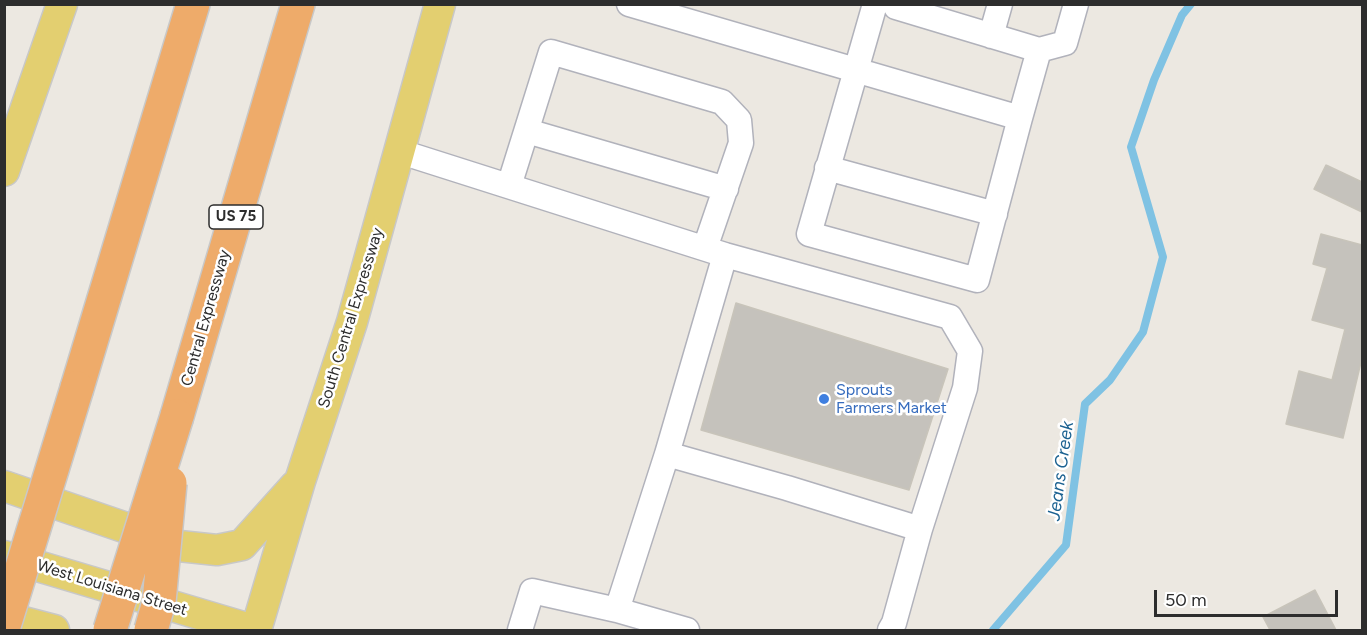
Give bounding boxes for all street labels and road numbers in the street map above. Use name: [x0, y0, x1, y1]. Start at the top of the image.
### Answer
road number: US 75: [209, 205, 263, 229]
street label: South Central Expressway: [314, 225, 388, 411]
street label: Central Expressway: [177, 248, 235, 388]
street label: West Louisiana Street: [34, 556, 190, 620]

